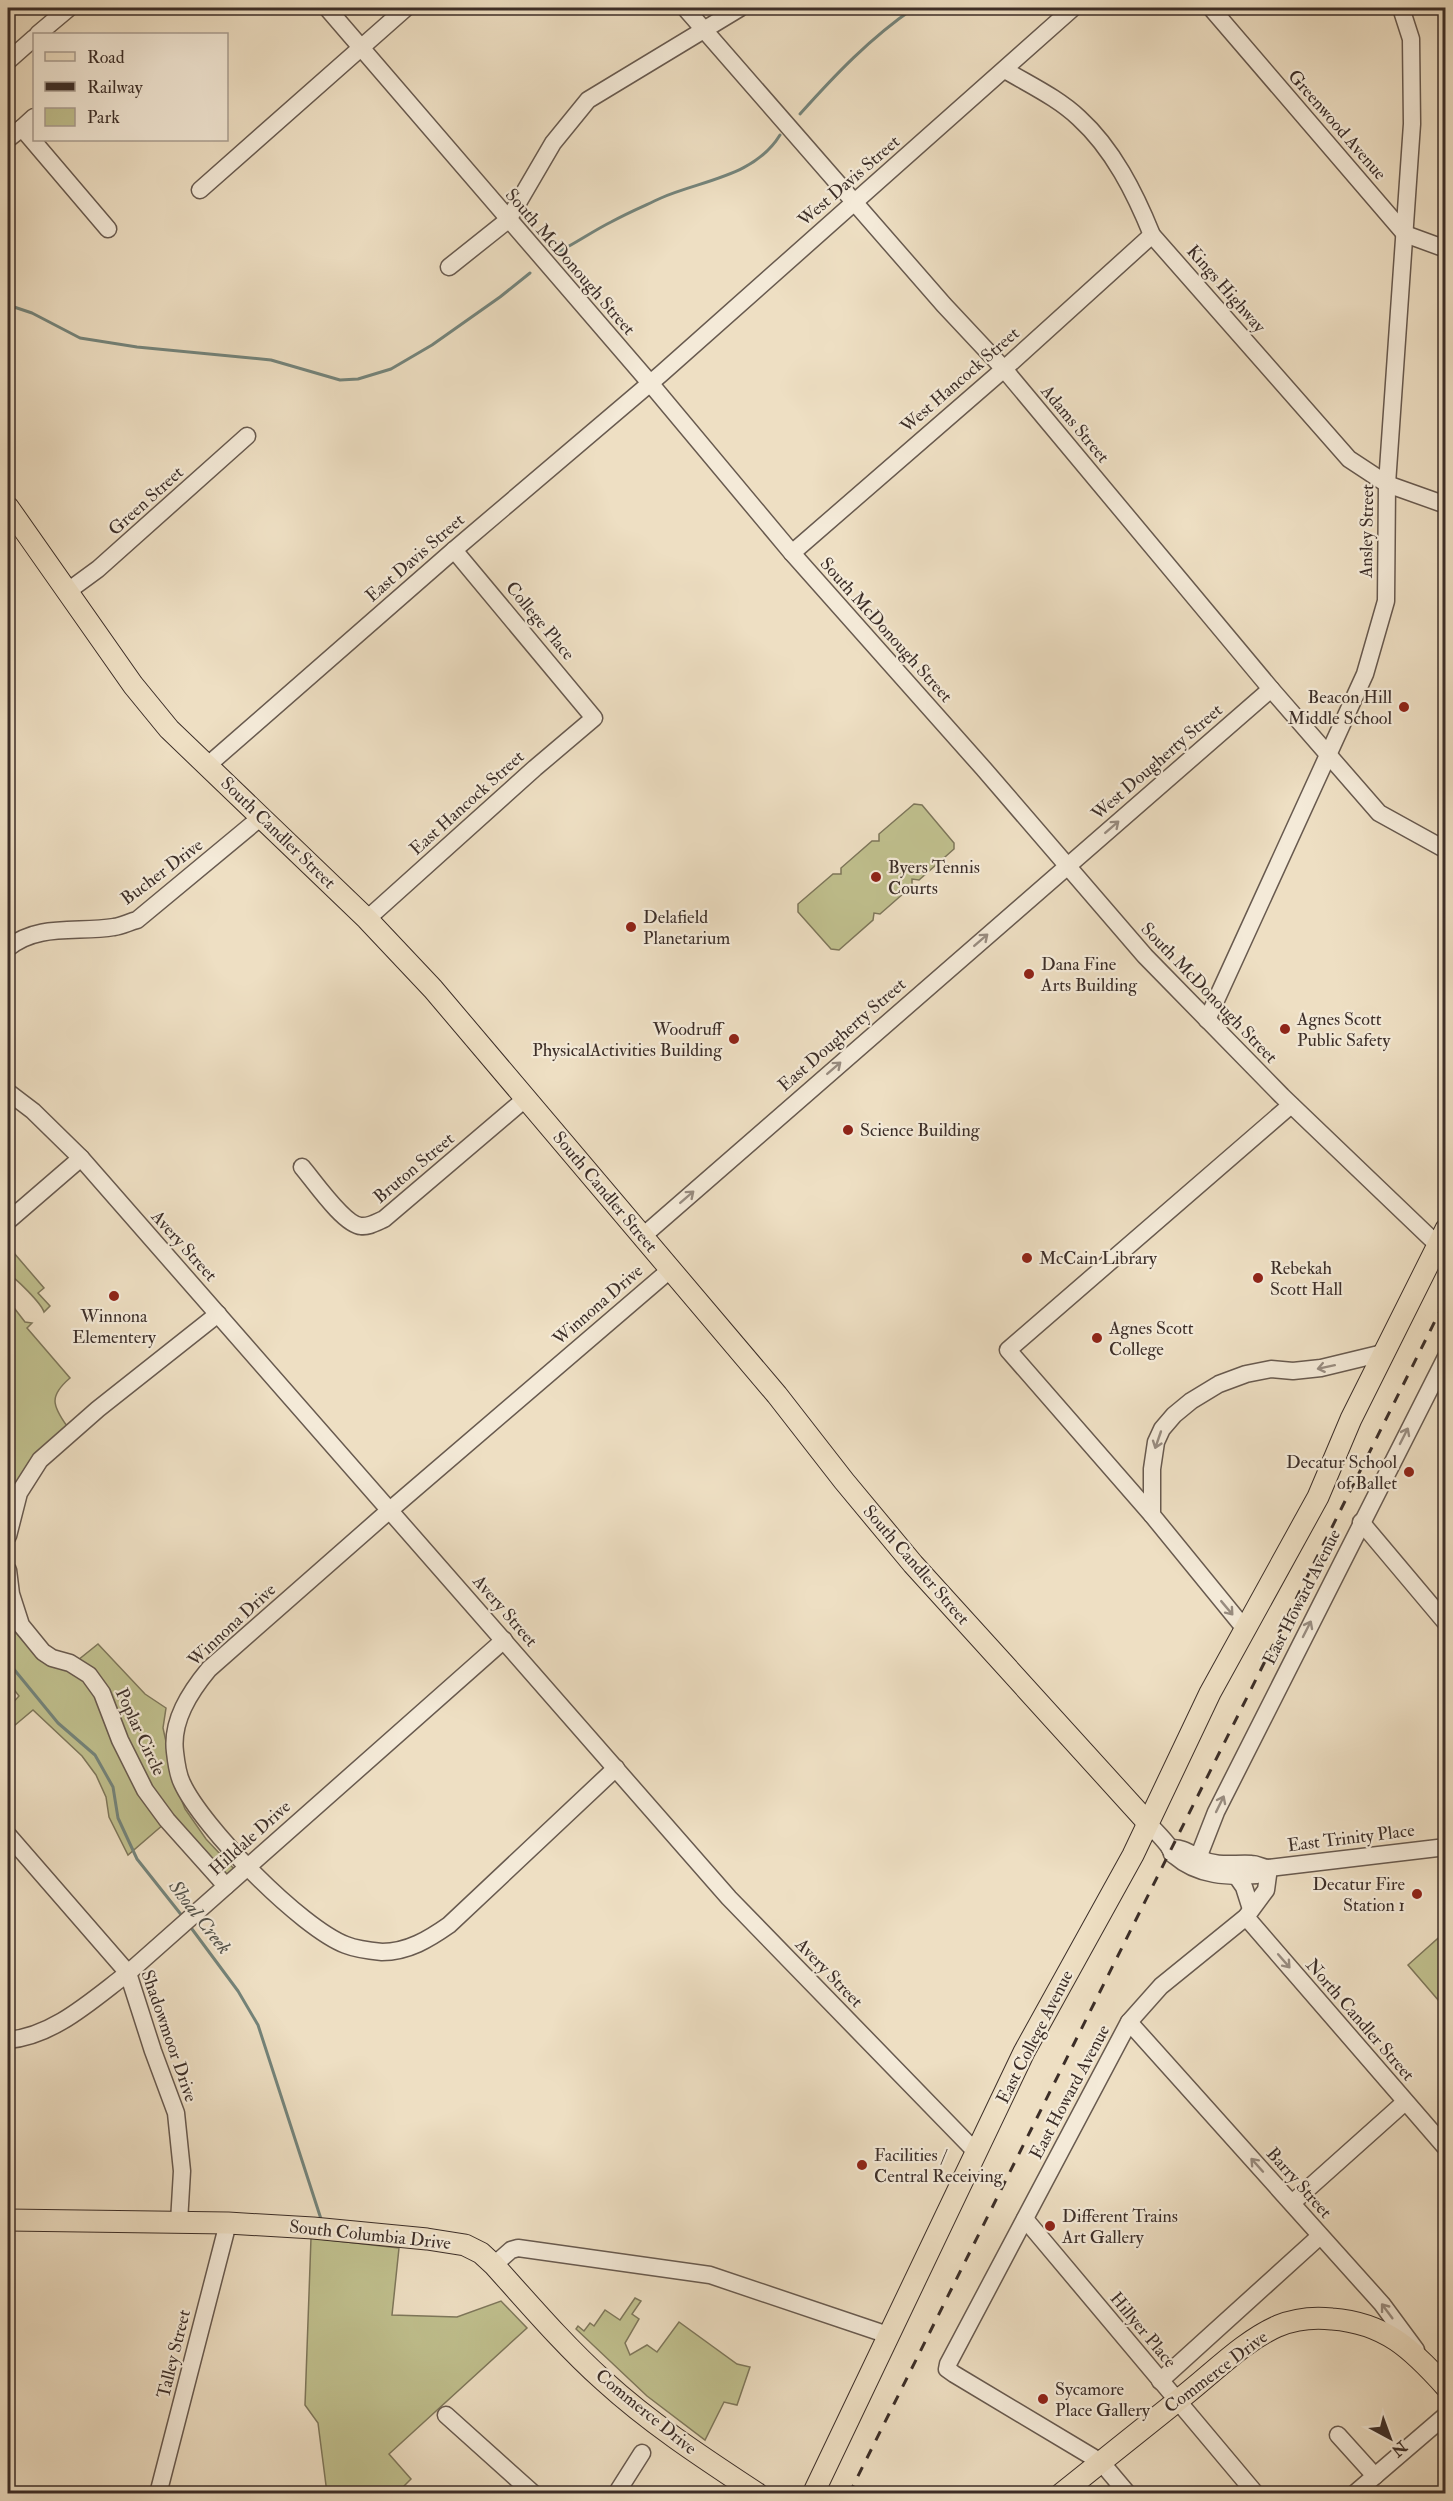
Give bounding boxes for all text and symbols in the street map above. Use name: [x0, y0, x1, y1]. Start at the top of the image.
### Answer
legend: [33, 33, 228, 141]
text: Road: [87, 46, 125, 69]
street label: Greenwood Avenue: [1283, 65, 1392, 185]
text: Railway: [87, 76, 144, 99]
text: Park: [87, 106, 120, 129]
street label: West Davis Street: [793, 130, 905, 232]
street label: South McDonough Street: [500, 184, 640, 340]
street label: Kings Highway: [1181, 240, 1271, 339]
street label: West Hancock Street: [895, 322, 1024, 439]
street label: Adams Street: [1035, 379, 1114, 468]
street label: Green Street: [104, 461, 188, 541]
street label: Ansley Street: [1355, 484, 1379, 579]
street label: East Davis Street: [361, 509, 469, 607]
street label: South McDonough Street: [815, 553, 957, 707]
street label: College Place: [500, 577, 580, 666]
place label: Beacon Hill Middle School: [1288, 686, 1392, 730]
street label: West Dougherty Street: [1086, 699, 1227, 826]
marker: Beacon Hill Middle School: [1397, 700, 1411, 714]
street label: East Hancock Street: [405, 745, 529, 861]
street label: South Candler Street: [216, 772, 341, 894]
one-way arrow: [1104, 820, 1119, 834]
street label: Bucher Drive: [116, 833, 208, 910]
place label: Byers Tennis Courts: [888, 856, 980, 900]
marker: Byers Tennis Courts: [869, 870, 883, 884]
place label: Delafield Planetarium: [643, 906, 730, 950]
street label: South McDonough Street: [1136, 918, 1282, 1068]
marker: Delafield Planetarium: [624, 920, 638, 934]
one-way arrow: [973, 933, 988, 947]
place label: Dana Fine Arts Building: [1040, 953, 1138, 997]
marker: Dana Fine Arts Building: [1022, 967, 1036, 981]
street label: East Dougherty Street: [773, 973, 911, 1097]
place label: Agnes Scott Public Safety: [1296, 1008, 1391, 1052]
place label: Woodruff PhysicalActivities Building: [532, 1018, 725, 1062]
marker: Agnes Scott Public Safety: [1278, 1022, 1292, 1036]
marker: Woodruff PhysicalActivities Building: [727, 1032, 741, 1046]
one-way arrow: [826, 1061, 841, 1075]
place label: Science Building: [860, 1119, 981, 1142]
marker: Science Building: [841, 1123, 855, 1137]
street label: Bruton Street: [369, 1127, 459, 1208]
street label: South Candler Street: [547, 1127, 663, 1258]
one-way arrow: [679, 1190, 694, 1204]
street label: Avery Street: [145, 1205, 222, 1286]
place label: McCain Library: [1039, 1247, 1158, 1270]
marker: McCain Library: [1020, 1251, 1034, 1265]
place label: Rebekah Scott Hall: [1270, 1257, 1343, 1301]
street label: Winnona Drive: [547, 1259, 648, 1351]
marker: Rebekah Scott Hall: [1251, 1271, 1265, 1285]
marker: Winnona Elementery: [107, 1289, 121, 1303]
place label: Winnona Elementery: [72, 1305, 157, 1349]
place label: Agnes Scott College: [1108, 1317, 1194, 1361]
marker: Agnes Scott College: [1090, 1331, 1104, 1345]
one-way arrow: [1317, 1362, 1336, 1373]
one-way arrow: [1399, 1427, 1411, 1445]
one-way arrow: [1151, 1431, 1162, 1449]
place label: Decatur School of Ballet: [1286, 1451, 1397, 1495]
marker: Decatur School of Ballet: [1402, 1465, 1416, 1479]
street label: South Candler Street: [858, 1500, 974, 1630]
street label: East Howard Avenue: [1258, 1525, 1346, 1669]
street label: Avery Street: [467, 1570, 543, 1652]
street label: Winnona Drive: [182, 1578, 281, 1672]
one-way arrow: [1221, 1600, 1234, 1616]
one-way arrow: [1302, 1621, 1314, 1639]
street label: Poplar Circle: [110, 1685, 170, 1780]
street label: Hilldale Drive: [204, 1795, 296, 1881]
one-way arrow: [1215, 1795, 1227, 1813]
street label: East Trinity Place: [1286, 1819, 1416, 1857]
place label: Decatur Fire Station 1: [1312, 1873, 1405, 1917]
water label: Shoal Creek: [163, 1874, 237, 1959]
marker: Decatur Fire Station 1: [1410, 1887, 1424, 1901]
street label: Avery Street: [789, 1933, 868, 2013]
one-way arrow: [1277, 1953, 1291, 1968]
street label: North Candler Street: [1301, 1954, 1420, 2086]
street label: East College Avenue: [991, 1966, 1079, 2108]
street label: Shadowmoor Drive: [136, 1967, 203, 2106]
street label: East Howard Avenue: [1025, 2020, 1115, 2163]
street label: Barry Street: [1261, 2143, 1337, 2223]
place label: Facilities / Central Receiving: [874, 2144, 1004, 2188]
marker: Facilities / Central Receiving: [855, 2158, 869, 2172]
one-way arrow: [1250, 2158, 1264, 2173]
place label: Different Trains Art Gallery: [1061, 2205, 1178, 2249]
street label: South Columbia Drive: [288, 2215, 452, 2255]
marker: Different Trains Art Gallery: [1043, 2219, 1057, 2233]
street label: Hillyer Place: [1105, 2287, 1182, 2373]
one-way arrow: [1380, 2303, 1393, 2319]
street label: Talley Street: [152, 2307, 196, 2401]
street label: Commerce Drive: [1160, 2325, 1273, 2418]
street label: Commerce Drive: [591, 2364, 702, 2460]
place label: Sycamore Place Gallery: [1055, 2378, 1151, 2422]
marker: Sycamore Place Gallery: [1036, 2392, 1050, 2406]
north arrow: [1360, 2408, 1420, 2468]
text: N: [1387, 2436, 1412, 2461]

